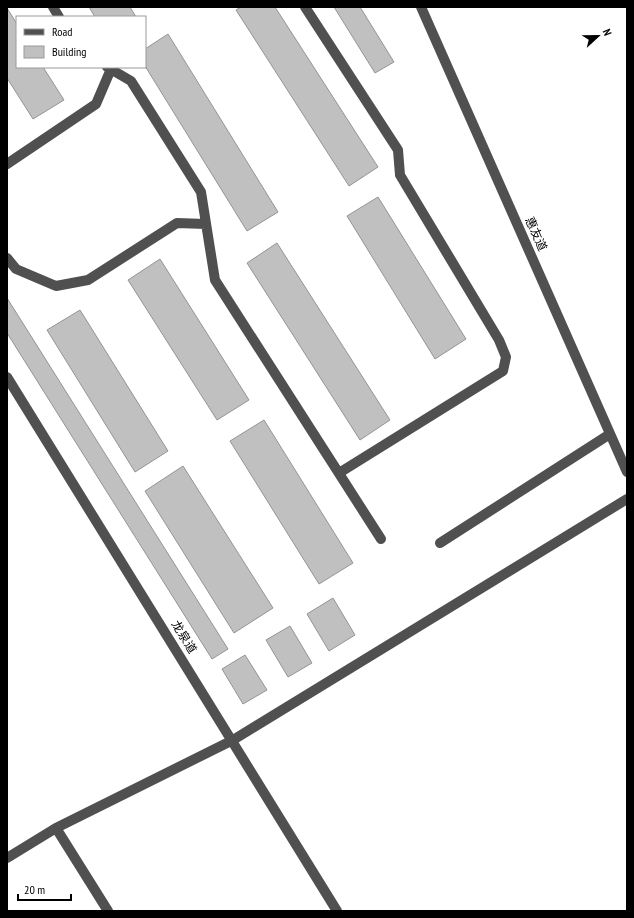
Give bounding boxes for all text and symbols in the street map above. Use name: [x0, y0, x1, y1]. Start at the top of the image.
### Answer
legend: [16, 16, 146, 68]
north arrow: [578, 16, 618, 56]
text: Road: [52, 24, 72, 39]
text: N: [600, 27, 615, 38]
text: Building: [52, 44, 87, 59]
street label: 惠友道: [522, 214, 551, 253]
street label: 龙泉道: [169, 617, 200, 656]
scale bar: [18, 876, 71, 902]
text: 20 m: [24, 882, 45, 897]

